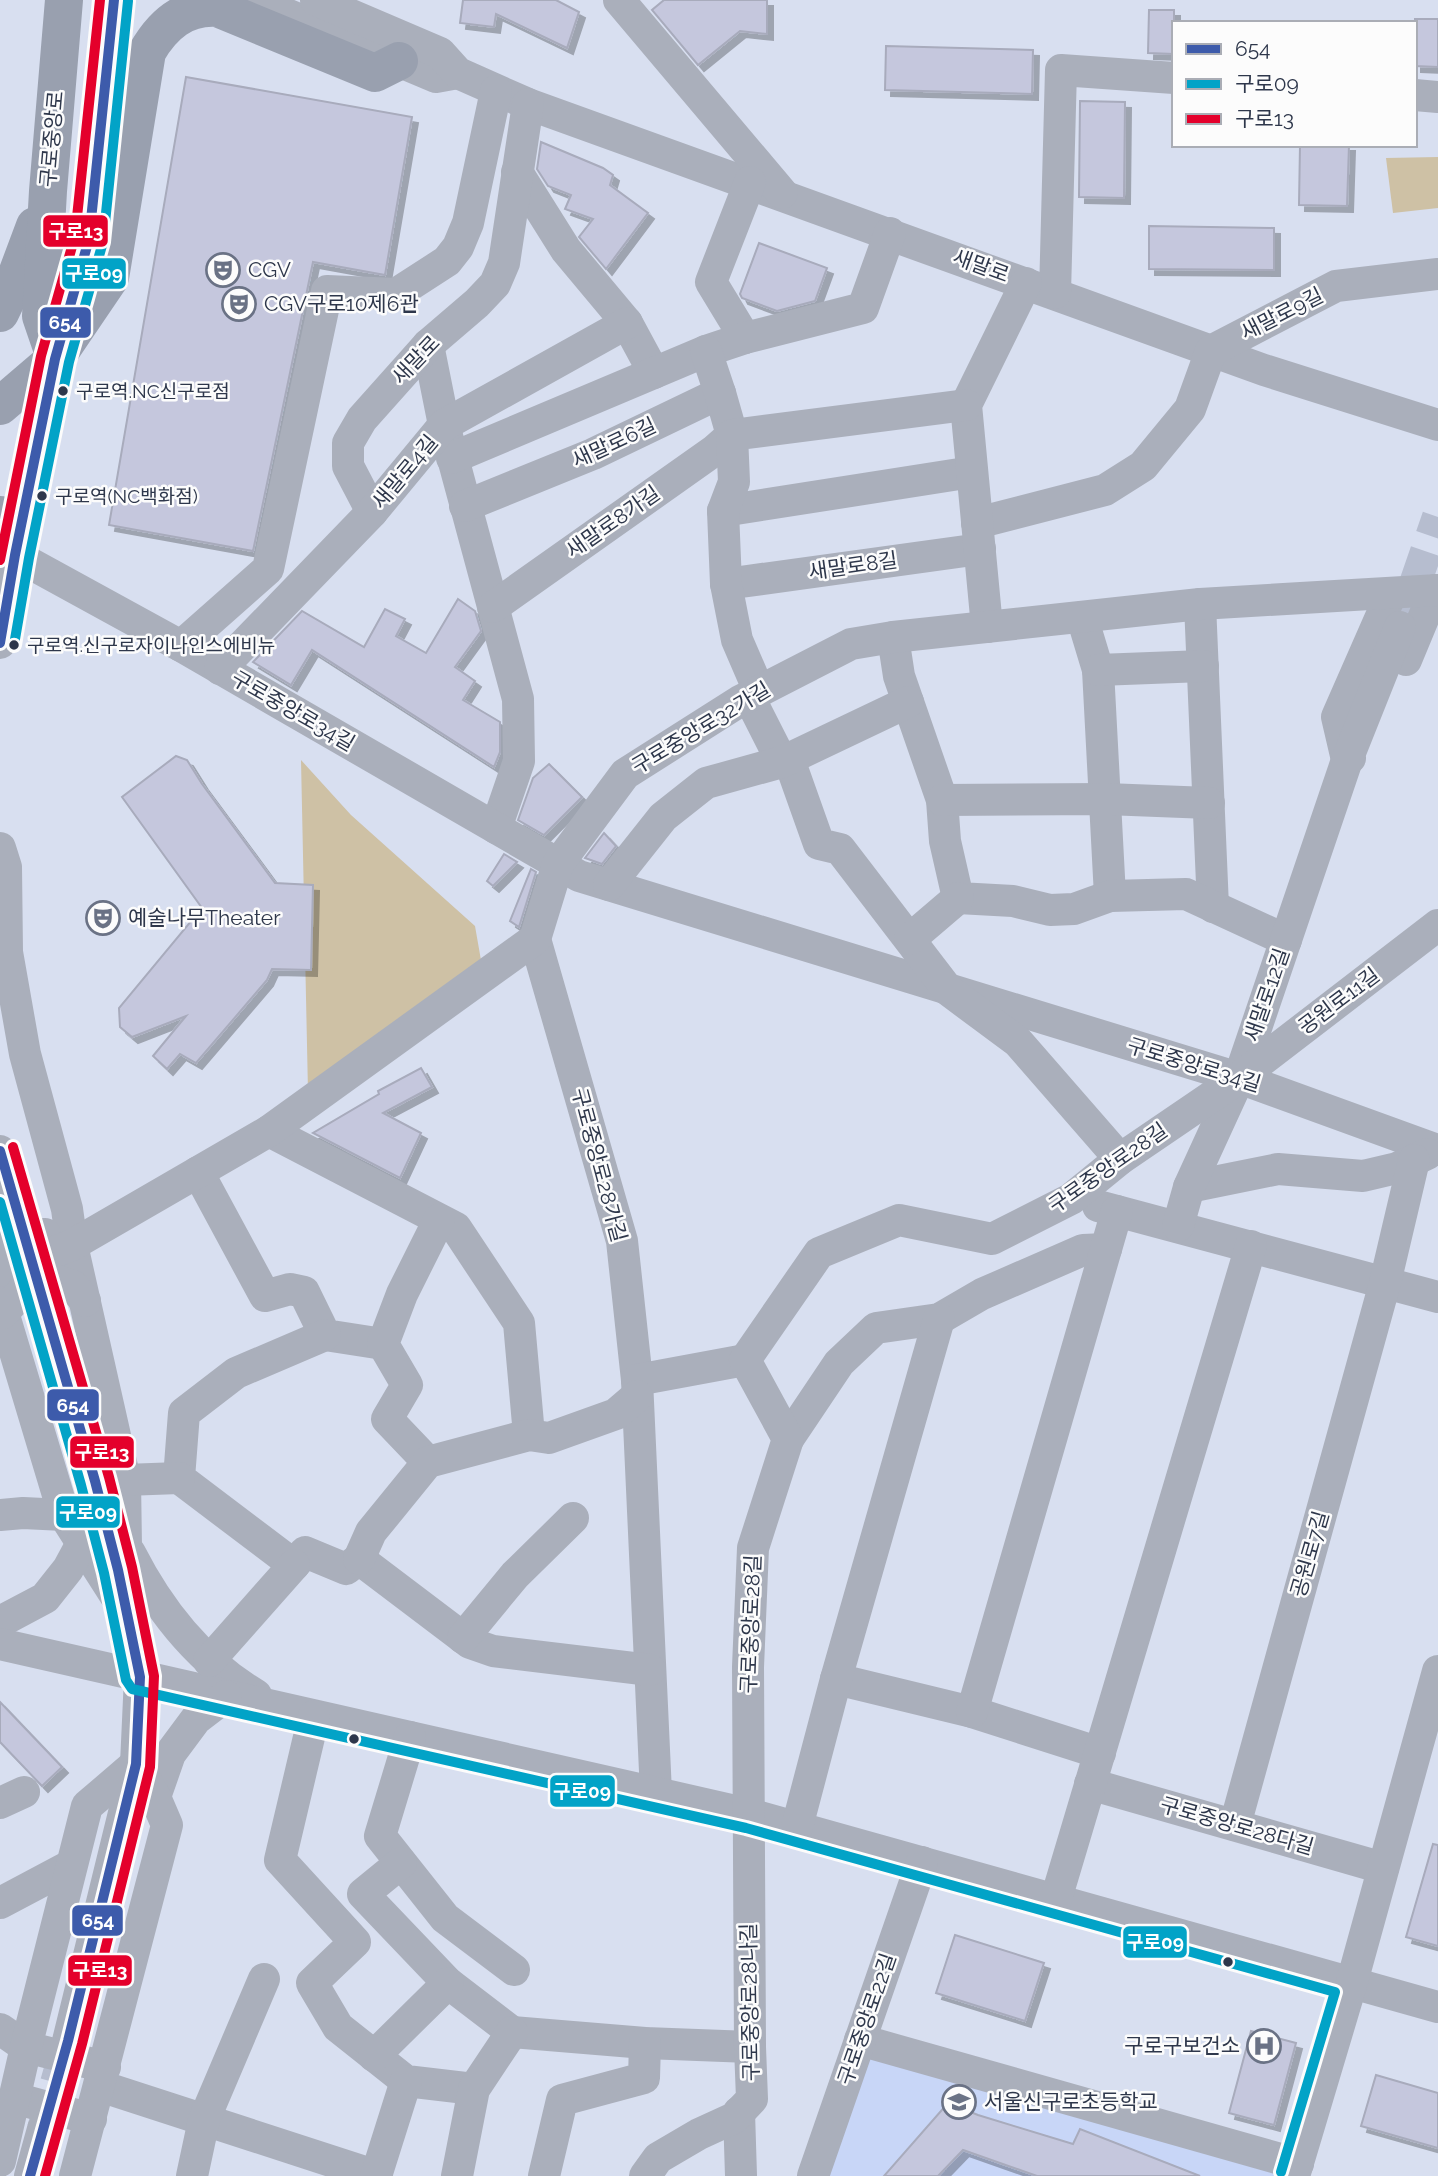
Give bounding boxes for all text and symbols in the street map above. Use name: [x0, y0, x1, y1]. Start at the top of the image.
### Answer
legend: [1172, 21, 1417, 147]
text: 654: [1235, 36, 1271, 61]
text: 구로09: [1235, 71, 1299, 96]
street label: 구로중앙로: [35, 90, 68, 188]
text: 구로13: [1235, 106, 1294, 131]
line badge: 구로13: [42, 214, 109, 248]
text: 구로13: [49, 220, 103, 242]
street label: 새말로: [950, 244, 1013, 287]
theatre icon: CGV: [204, 251, 242, 289]
line badge: 구로09: [61, 257, 127, 290]
place label: CGV: [248, 257, 291, 282]
text: 구로09: [65, 262, 123, 284]
street label: 새말로9길: [1236, 282, 1327, 345]
theatre icon: CGV구로10제6관: [220, 285, 258, 323]
place label: CGV구로10제6관: [264, 291, 419, 316]
line badge: 654: [39, 306, 92, 339]
text: 654: [49, 311, 82, 333]
street label: 새말로: [387, 330, 445, 389]
place label: 구로역.NC신구로점: [76, 380, 230, 402]
marker: 구로역.NC신구로점: [56, 384, 70, 398]
street label: 새말로6길: [568, 412, 660, 473]
street label: 새말로4길: [367, 430, 443, 514]
street label: 새말로8가길: [561, 480, 665, 563]
place label: 구로역(NC백화점): [55, 485, 198, 507]
marker: 구로역(NC백화점): [35, 489, 49, 503]
street label: 새말로8길: [807, 547, 899, 584]
place label: 구로역.신구로자이나인스에비뉴: [27, 634, 275, 656]
marker: 구로역.신구로자이나인스에비뉴: [7, 638, 21, 652]
street label: 구로중앙로34길: [227, 665, 360, 756]
street label: 구로중앙로32가길: [627, 676, 775, 779]
theatre icon: 예술나무Theater: [84, 899, 122, 937]
place label: 예술나무Theater: [128, 905, 281, 930]
street label: 새말로12길: [1239, 945, 1294, 1045]
street label: 공원로11길: [1293, 962, 1384, 1039]
street label: 구로중앙로34길: [1124, 1032, 1264, 1097]
street label: 구로중앙로28가길: [567, 1085, 632, 1245]
street label: 구로중앙로28길: [1043, 1117, 1172, 1218]
line badge: 654: [46, 1388, 100, 1422]
text: 654: [57, 1394, 90, 1416]
line badge: 구로13: [69, 1435, 135, 1469]
text: 구로13: [75, 1441, 129, 1463]
line badge: 구로09: [55, 1495, 121, 1529]
text: 구로09: [59, 1501, 117, 1523]
street label: 공원로7길: [1285, 1508, 1334, 1600]
street label: 구로중앙로28길: [736, 1554, 765, 1694]
unlabelled marker: [347, 1732, 361, 1746]
line badge: 구로09: [549, 1774, 616, 1808]
text: 구로09: [553, 1780, 611, 1802]
street label: 구로중앙로28다길: [1157, 1792, 1317, 1859]
line badge: 654: [71, 1904, 124, 1937]
text: 654: [82, 1909, 115, 1931]
street label: 구로중앙로28나길: [736, 1922, 763, 2082]
line badge: 구로09: [1122, 1925, 1188, 1959]
text: 구로09: [1126, 1931, 1184, 1953]
street label: 구로중앙로22길: [832, 1950, 901, 2088]
line badge: 구로13: [67, 1954, 133, 1987]
unlabelled marker: [1221, 1955, 1235, 1969]
text: 구로13: [73, 1959, 127, 1981]
hospital icon: 구로구보건소: [1245, 2027, 1283, 2065]
place label: 구로구보건소: [1124, 2033, 1240, 2058]
school or university icon: 서울신구로초등학교: [940, 2083, 978, 2121]
place label: 서울신구로초등학교: [984, 2089, 1158, 2114]

